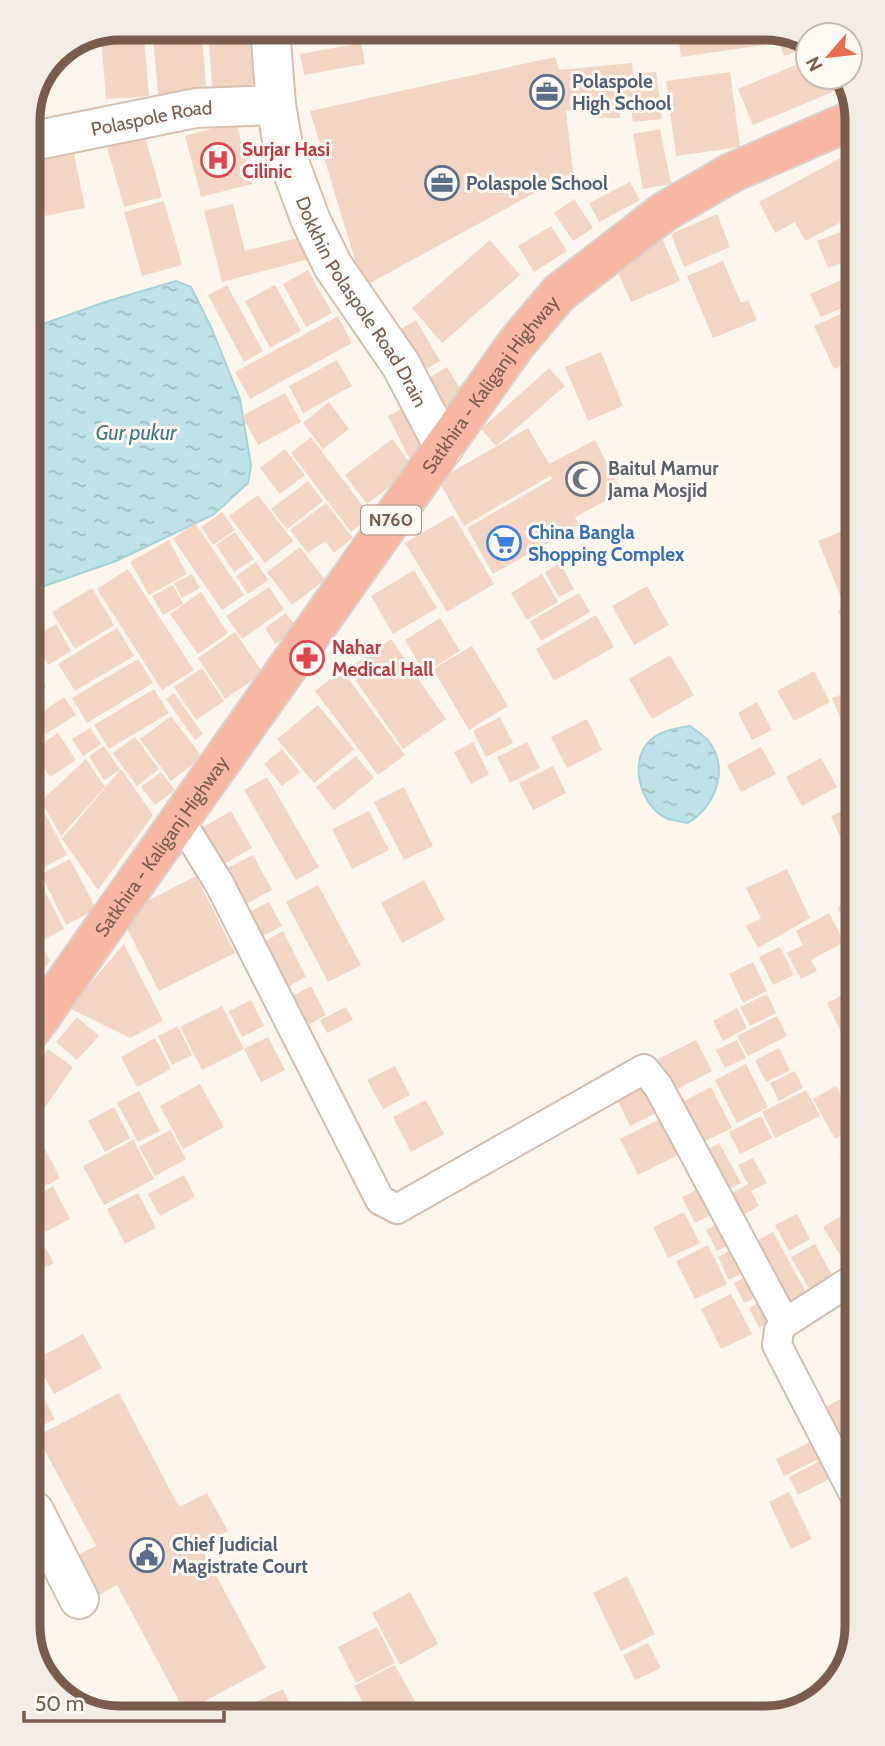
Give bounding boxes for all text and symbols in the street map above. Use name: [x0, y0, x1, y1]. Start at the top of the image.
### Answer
north arrow: [794, 21, 864, 91]
text: N: [801, 52, 828, 75]
place label: Polaspole High School: [572, 70, 671, 115]
office icon: Polaspole High School: [528, 73, 566, 111]
street label: Polaspole Road: [89, 96, 213, 141]
place label: Surjar Hasi Cilinic: [242, 138, 330, 183]
hospital icon: Surjar Hasi Cilinic: [199, 141, 237, 179]
office icon: Polaspole School: [423, 164, 461, 202]
place label: Polaspole School: [466, 172, 608, 195]
street label: Dokkhin Polaspole Road Drain: [291, 193, 432, 411]
street label: Satkhira - Kaliganj Highway: [417, 290, 564, 478]
water label: Gur pukur: [95, 420, 178, 445]
place label: Baitul Mamur Jama Mosjid: [607, 457, 719, 502]
mosque icon: Baitul Mamur Jama Mosjid: [564, 460, 602, 498]
road number: N760: [361, 506, 421, 534]
place label: China Bangla Shopping Complex: [528, 521, 685, 566]
supermarket icon: China Bangla Shopping Complex: [485, 524, 523, 562]
place label: Nahar Medical Hall: [332, 636, 433, 681]
pharmacy icon: Nahar Medical Hall: [288, 639, 326, 677]
street label: Satkhira - Kaliganj Highway: [90, 751, 233, 941]
place label: Chief Judicial Magistrate Court: [172, 1533, 308, 1578]
public building icon: Chief Judicial Magistrate Court: [128, 1536, 166, 1574]
scale bar: [24, 1680, 224, 1724]
text: 50 m: [35, 1691, 84, 1716]

